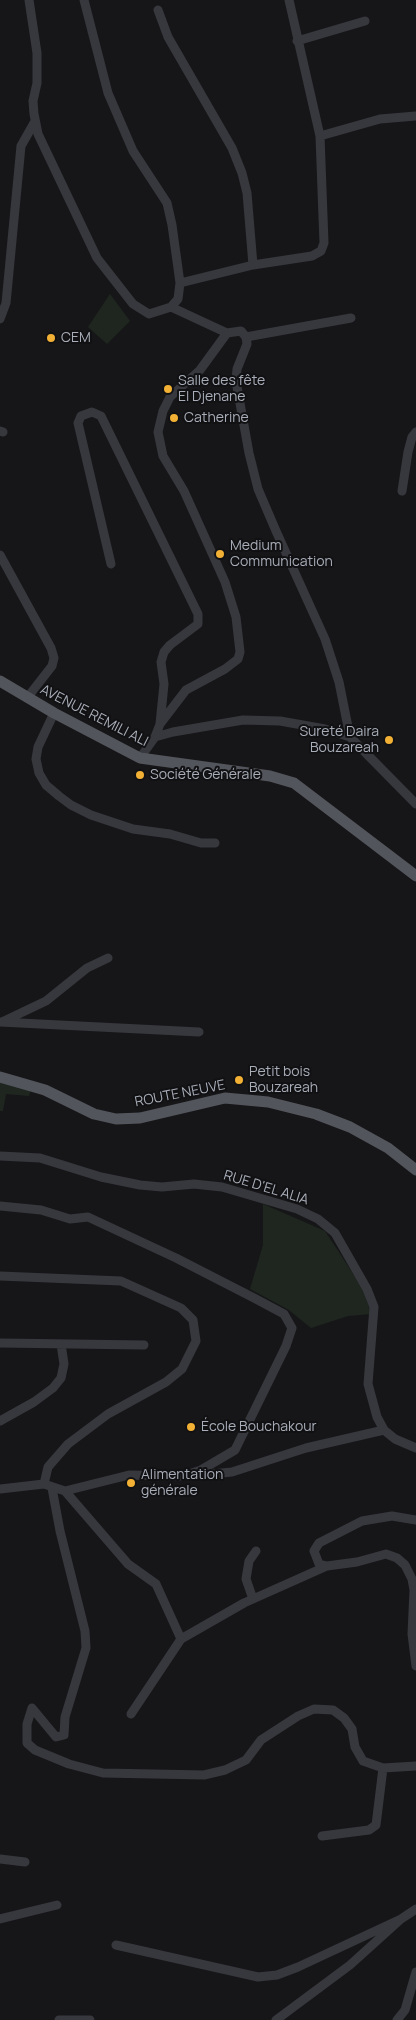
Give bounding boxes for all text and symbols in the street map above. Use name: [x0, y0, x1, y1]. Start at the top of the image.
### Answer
place label: CEM: [61, 330, 91, 346]
marker: CEM: [45, 332, 57, 344]
place label: Salle des fête El Djenane: [178, 373, 265, 406]
marker: Salle des fête El Djenane: [162, 383, 174, 395]
place label: Catherine: [184, 410, 249, 426]
marker: Catherine: [168, 412, 180, 424]
place label: Medium Communication: [230, 538, 333, 570]
marker: Medium Communication: [214, 548, 226, 560]
street label: AVENUE REMILI ALI: [37, 682, 151, 750]
place label: Sureté Daira Bouzareah: [299, 724, 379, 756]
marker: Sureté Daira Bouzareah: [383, 734, 395, 746]
place label: Société Générale: [150, 767, 261, 783]
marker: Société Générale: [134, 769, 146, 781]
place label: Petit bois Bouzareah: [249, 1064, 318, 1096]
marker: Petit bois Bouzareah: [233, 1074, 245, 1086]
street label: ROUTE NEUVE: [133, 1077, 227, 1111]
street label: RUE D'EL ALIA: [222, 1167, 310, 1209]
place label: École Bouchakour: [201, 1419, 317, 1435]
marker: École Bouchakour: [185, 1421, 197, 1433]
place label: Alimentation générale: [141, 1467, 223, 1500]
marker: Alimentation générale: [125, 1477, 137, 1489]

